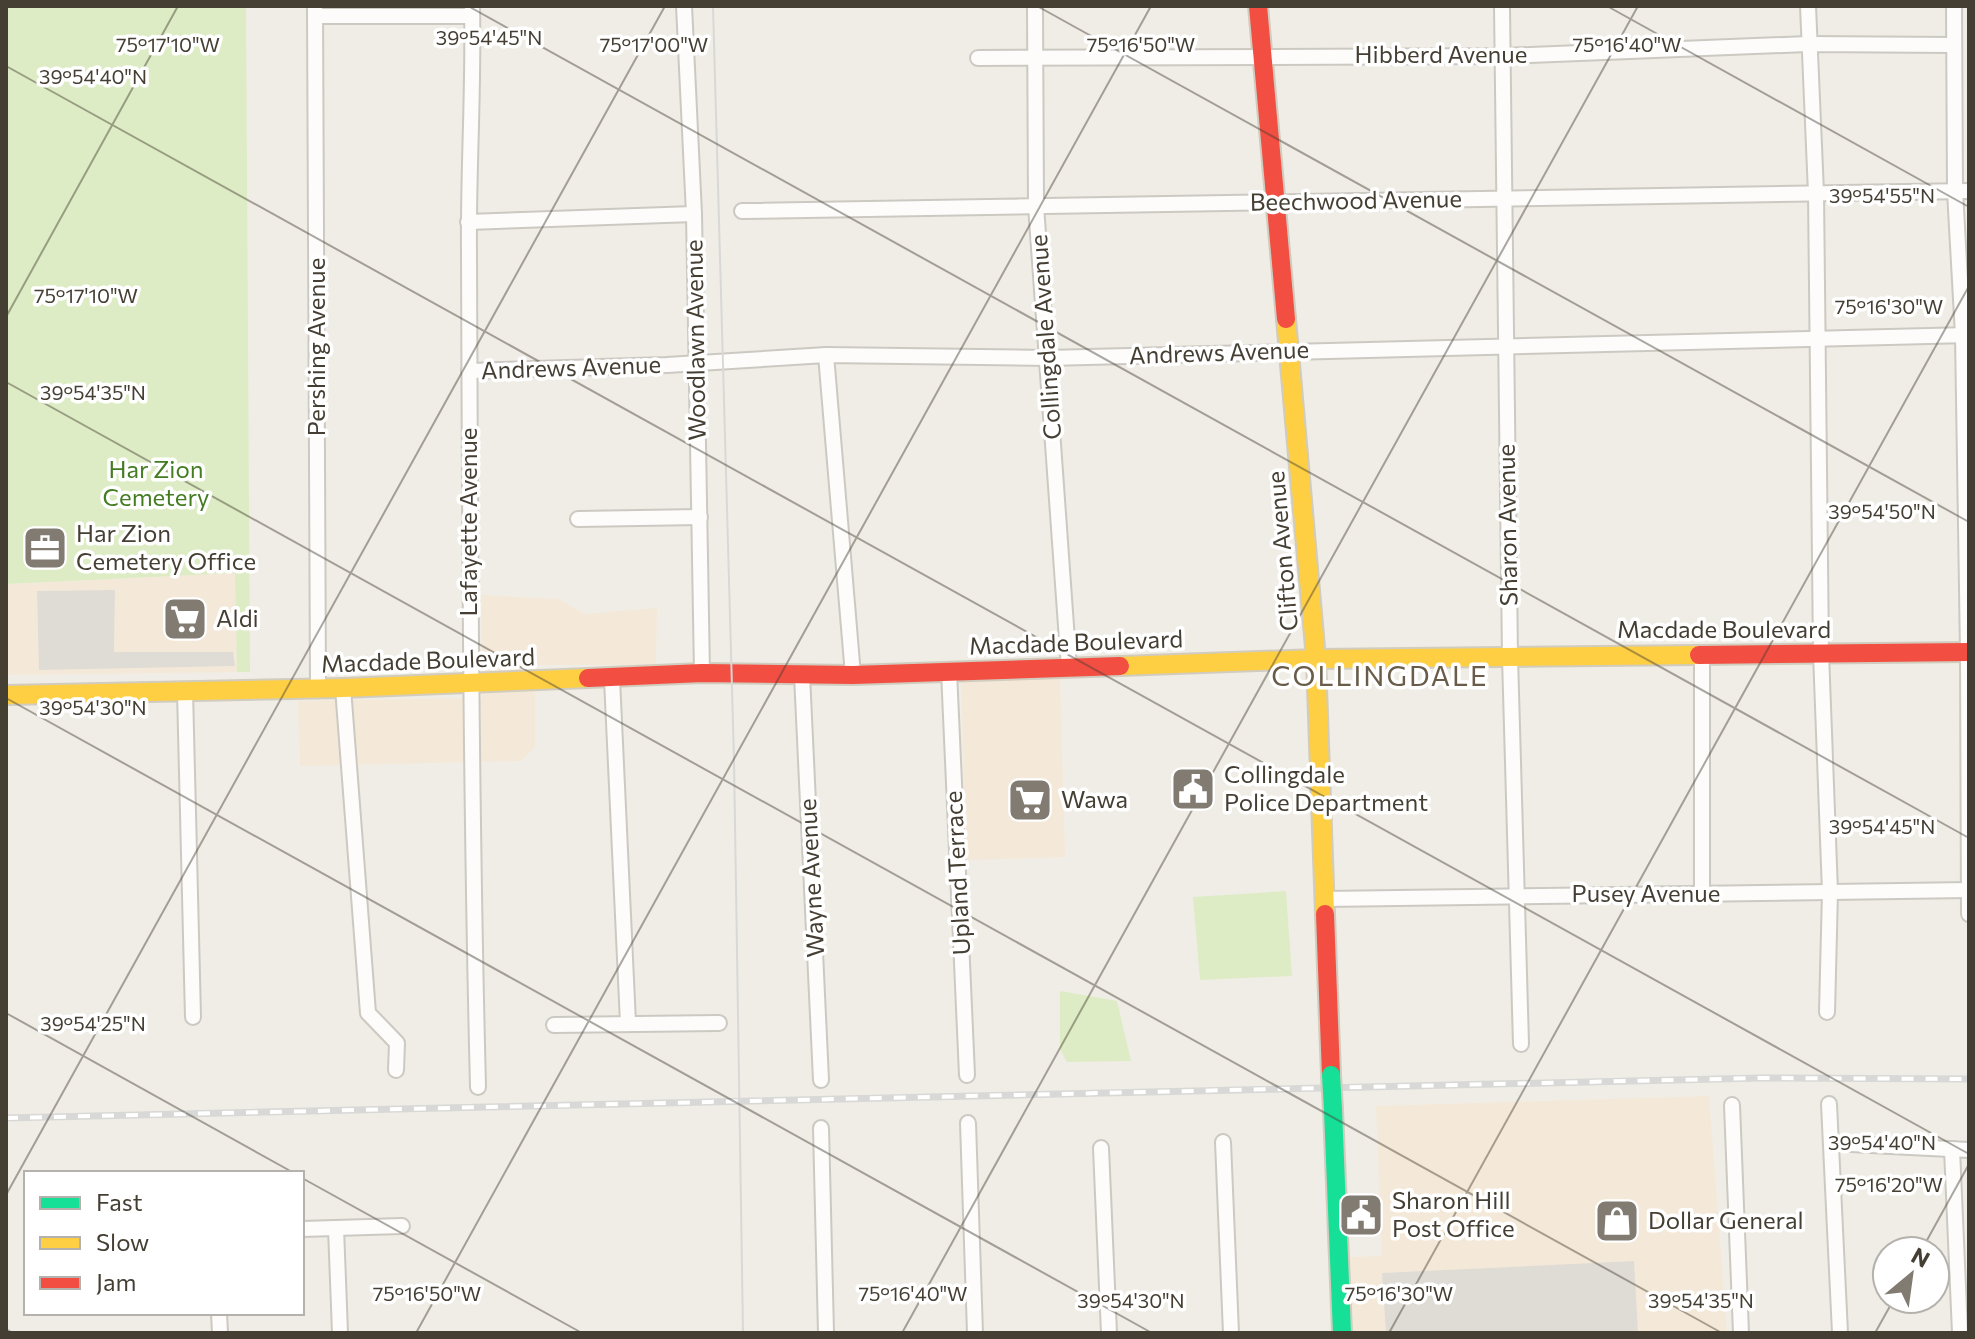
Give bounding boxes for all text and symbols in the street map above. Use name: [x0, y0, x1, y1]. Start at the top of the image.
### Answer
text: 39°54'45"N: [436, 25, 542, 49]
text: 75°17'10"W: [116, 32, 220, 56]
text: 75°17'00"W: [600, 32, 708, 56]
text: 75°16'50"W: [1087, 32, 1195, 56]
text: 75°16'40"W: [1572, 32, 1682, 56]
street label: Hibberd Avenue: [1355, 39, 1527, 68]
text: 39°54'40"N: [39, 64, 147, 88]
street label: Beechwood Avenue: [1250, 183, 1462, 216]
text: 39°54'55"N: [1829, 183, 1935, 207]
street label: Collingdale Avenue: [1023, 234, 1066, 441]
street label: Woodlawn Avenue: [678, 239, 711, 441]
street label: Pershing Avenue: [301, 258, 330, 436]
text: 75°17'10"W: [34, 283, 138, 307]
text: 75°16'30"W: [1835, 294, 1943, 318]
street label: Andrews Avenue: [1128, 334, 1310, 369]
street label: Andrews Avenue: [480, 349, 662, 384]
text: 39°54'35"N: [40, 380, 146, 404]
street label: Lafayette Avenue: [453, 427, 482, 617]
street label: Sharon Avenue: [1491, 444, 1522, 606]
park label: Har Zion Cemetery: [103, 454, 209, 511]
street label: Clifton Avenue: [1260, 470, 1303, 632]
text: 39°54'50"N: [1828, 499, 1936, 523]
place label: Har Zion Cemetery Office: [76, 518, 256, 575]
office icon: Har Zion Cemetery Office: [21, 524, 69, 572]
supermarket icon: Aldi: [161, 595, 209, 643]
place label: Aldi: [216, 603, 259, 632]
street label: Macdade Boulevard: [1617, 614, 1831, 643]
street label: Macdade Boulevard: [968, 623, 1183, 660]
street label: Macdade Boulevard: [320, 641, 535, 678]
district label: COLLINGDALE: [1271, 658, 1489, 692]
text: 39°54'30"N: [39, 695, 147, 719]
place label: Collingdale Police Department: [1224, 759, 1428, 816]
public building icon: Collingdale Police Department: [1169, 765, 1217, 813]
supermarket icon: Wawa: [1006, 776, 1054, 824]
place label: Wawa: [1061, 784, 1128, 813]
street label: Upland Terrace: [938, 790, 975, 956]
street label: Wayne Avenue: [792, 798, 829, 958]
text: 39°54'45"N: [1829, 814, 1935, 838]
street label: Pusey Avenue: [1572, 878, 1720, 907]
text: 39°54'25"N: [40, 1011, 146, 1035]
text: 39°54'40"N: [1828, 1130, 1936, 1154]
legend: [24, 1171, 304, 1315]
text: 75°16'20"W: [1835, 1172, 1943, 1196]
place label: Sharon Hill Post Office: [1392, 1185, 1515, 1242]
text: Fast: [96, 1187, 143, 1216]
public building icon: Sharon Hill Post Office: [1337, 1191, 1385, 1239]
shop icon: Dollar General: [1593, 1197, 1641, 1245]
place label: Dollar General: [1648, 1205, 1804, 1234]
text: Slow: [96, 1227, 149, 1256]
north arrow: [1871, 1235, 1951, 1315]
text: N: [1907, 1241, 1935, 1273]
text: Jam: [96, 1267, 136, 1296]
text: 75°16'50"W: [373, 1281, 481, 1305]
text: 75°16'40"W: [858, 1281, 968, 1305]
text: 75°16'30"W: [1345, 1281, 1453, 1305]
text: 39°54'30"N: [1077, 1288, 1185, 1312]
text: 39°54'35"N: [1648, 1288, 1754, 1312]

